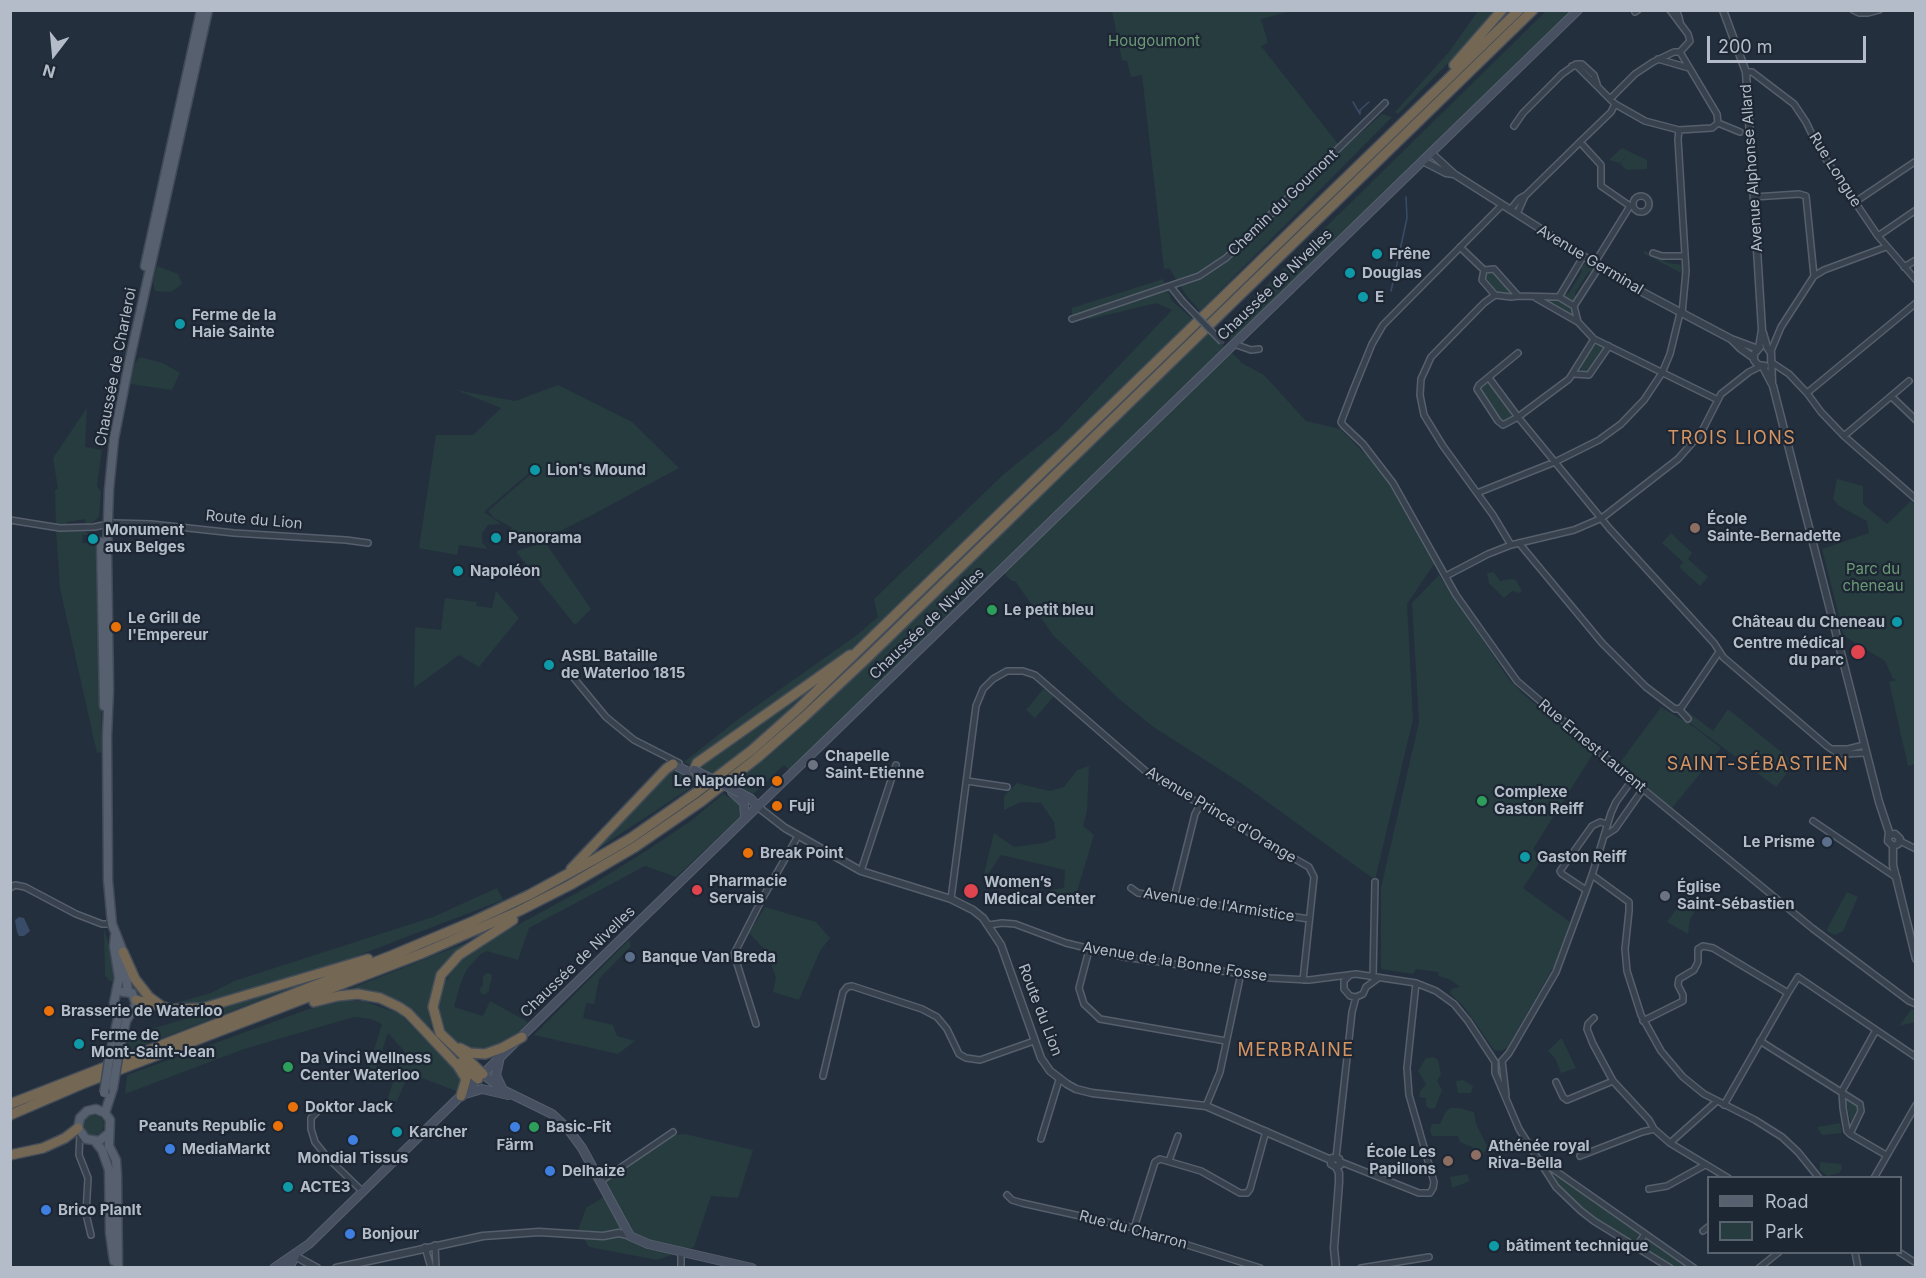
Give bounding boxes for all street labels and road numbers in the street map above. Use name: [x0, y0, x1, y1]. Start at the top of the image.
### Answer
street label: Avenue Alphonse Allard: [1737, 83, 1767, 253]
street label: Rue Longue: [1805, 129, 1865, 211]
street label: Chemin du Goumont: [1224, 146, 1342, 260]
street label: Avenue Germinal: [1534, 221, 1646, 299]
street label: Chaussée de Nivelles: [1214, 226, 1336, 344]
street label: Chaussée de Charleroi: [92, 286, 140, 448]
street label: Route du Lion: [205, 507, 303, 533]
street label: Chaussée de Nivelles: [866, 565, 988, 683]
street label: Rue Ernest Laurent: [1535, 696, 1649, 796]
street label: Avenue Prince d'Orange: [1142, 763, 1300, 867]
street label: Avenue de l'Armistice: [1142, 884, 1296, 926]
street label: Chaussée de Nivelles: [517, 903, 639, 1021]
street label: Avenue de la Bonne Fosse: [1081, 939, 1269, 985]
street label: Route du Lion: [1014, 961, 1066, 1059]
street label: Rue du Charron: [1077, 1207, 1189, 1253]

